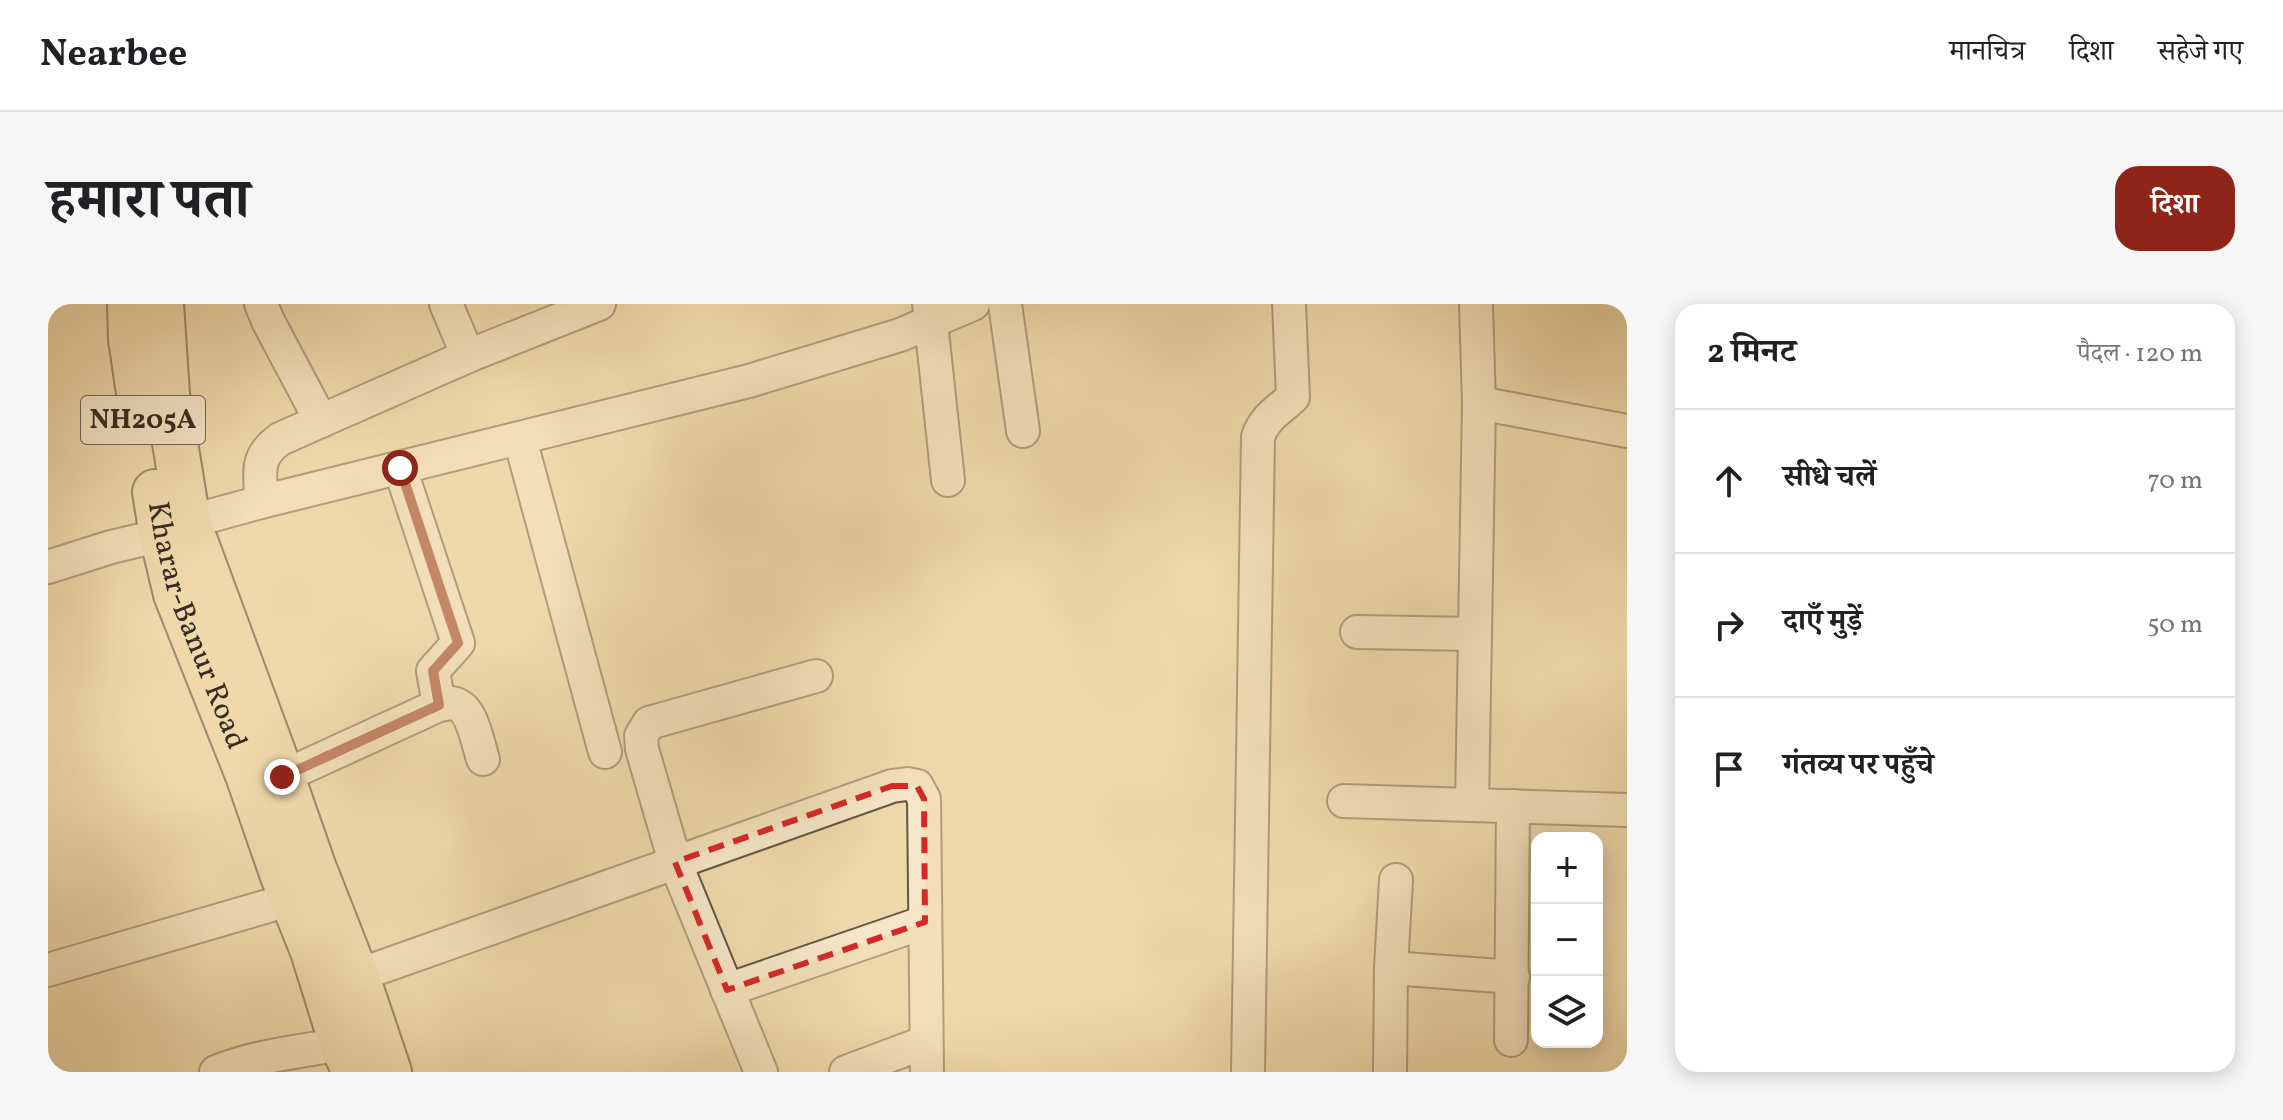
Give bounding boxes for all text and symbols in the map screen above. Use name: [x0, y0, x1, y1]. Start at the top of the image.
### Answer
text: Nearbee: [40, 29, 187, 82]
text: मानचित्र: [1949, 33, 2025, 72]
text: दिशा: [2069, 33, 2114, 72]
text: सहेजे गए: [2158, 33, 2243, 72]
text: हमारा पता: [48, 164, 250, 242]
button: दिशा: [2115, 166, 2235, 251]
text: 2 मिनट: [1707, 330, 1796, 377]
text: पैदल · 120 m: [2077, 336, 2203, 372]
road number: NH205A: [81, 396, 205, 444]
route start: [382, 450, 418, 486]
text: सीधे चलें: [1783, 457, 1876, 499]
icon: ahead: [1707, 459, 1751, 503]
text: 70 m: [2148, 463, 2203, 499]
street label: Kharar-Banur Road: [136, 499, 257, 756]
text: दाएँ मुड़ें: [1783, 601, 1862, 643]
icon: right: [1707, 603, 1751, 647]
text: 50 m: [2147, 607, 2203, 643]
text: गंतव्य पर पहुँचे: [1783, 745, 1934, 787]
icon: arrive: [1707, 747, 1751, 791]
route end: [264, 759, 300, 795]
map controls: [1531, 832, 1603, 1048]
button: +: [1531, 832, 1603, 904]
button: −: [1531, 904, 1603, 976]
button: layers: [1531, 976, 1603, 1048]

